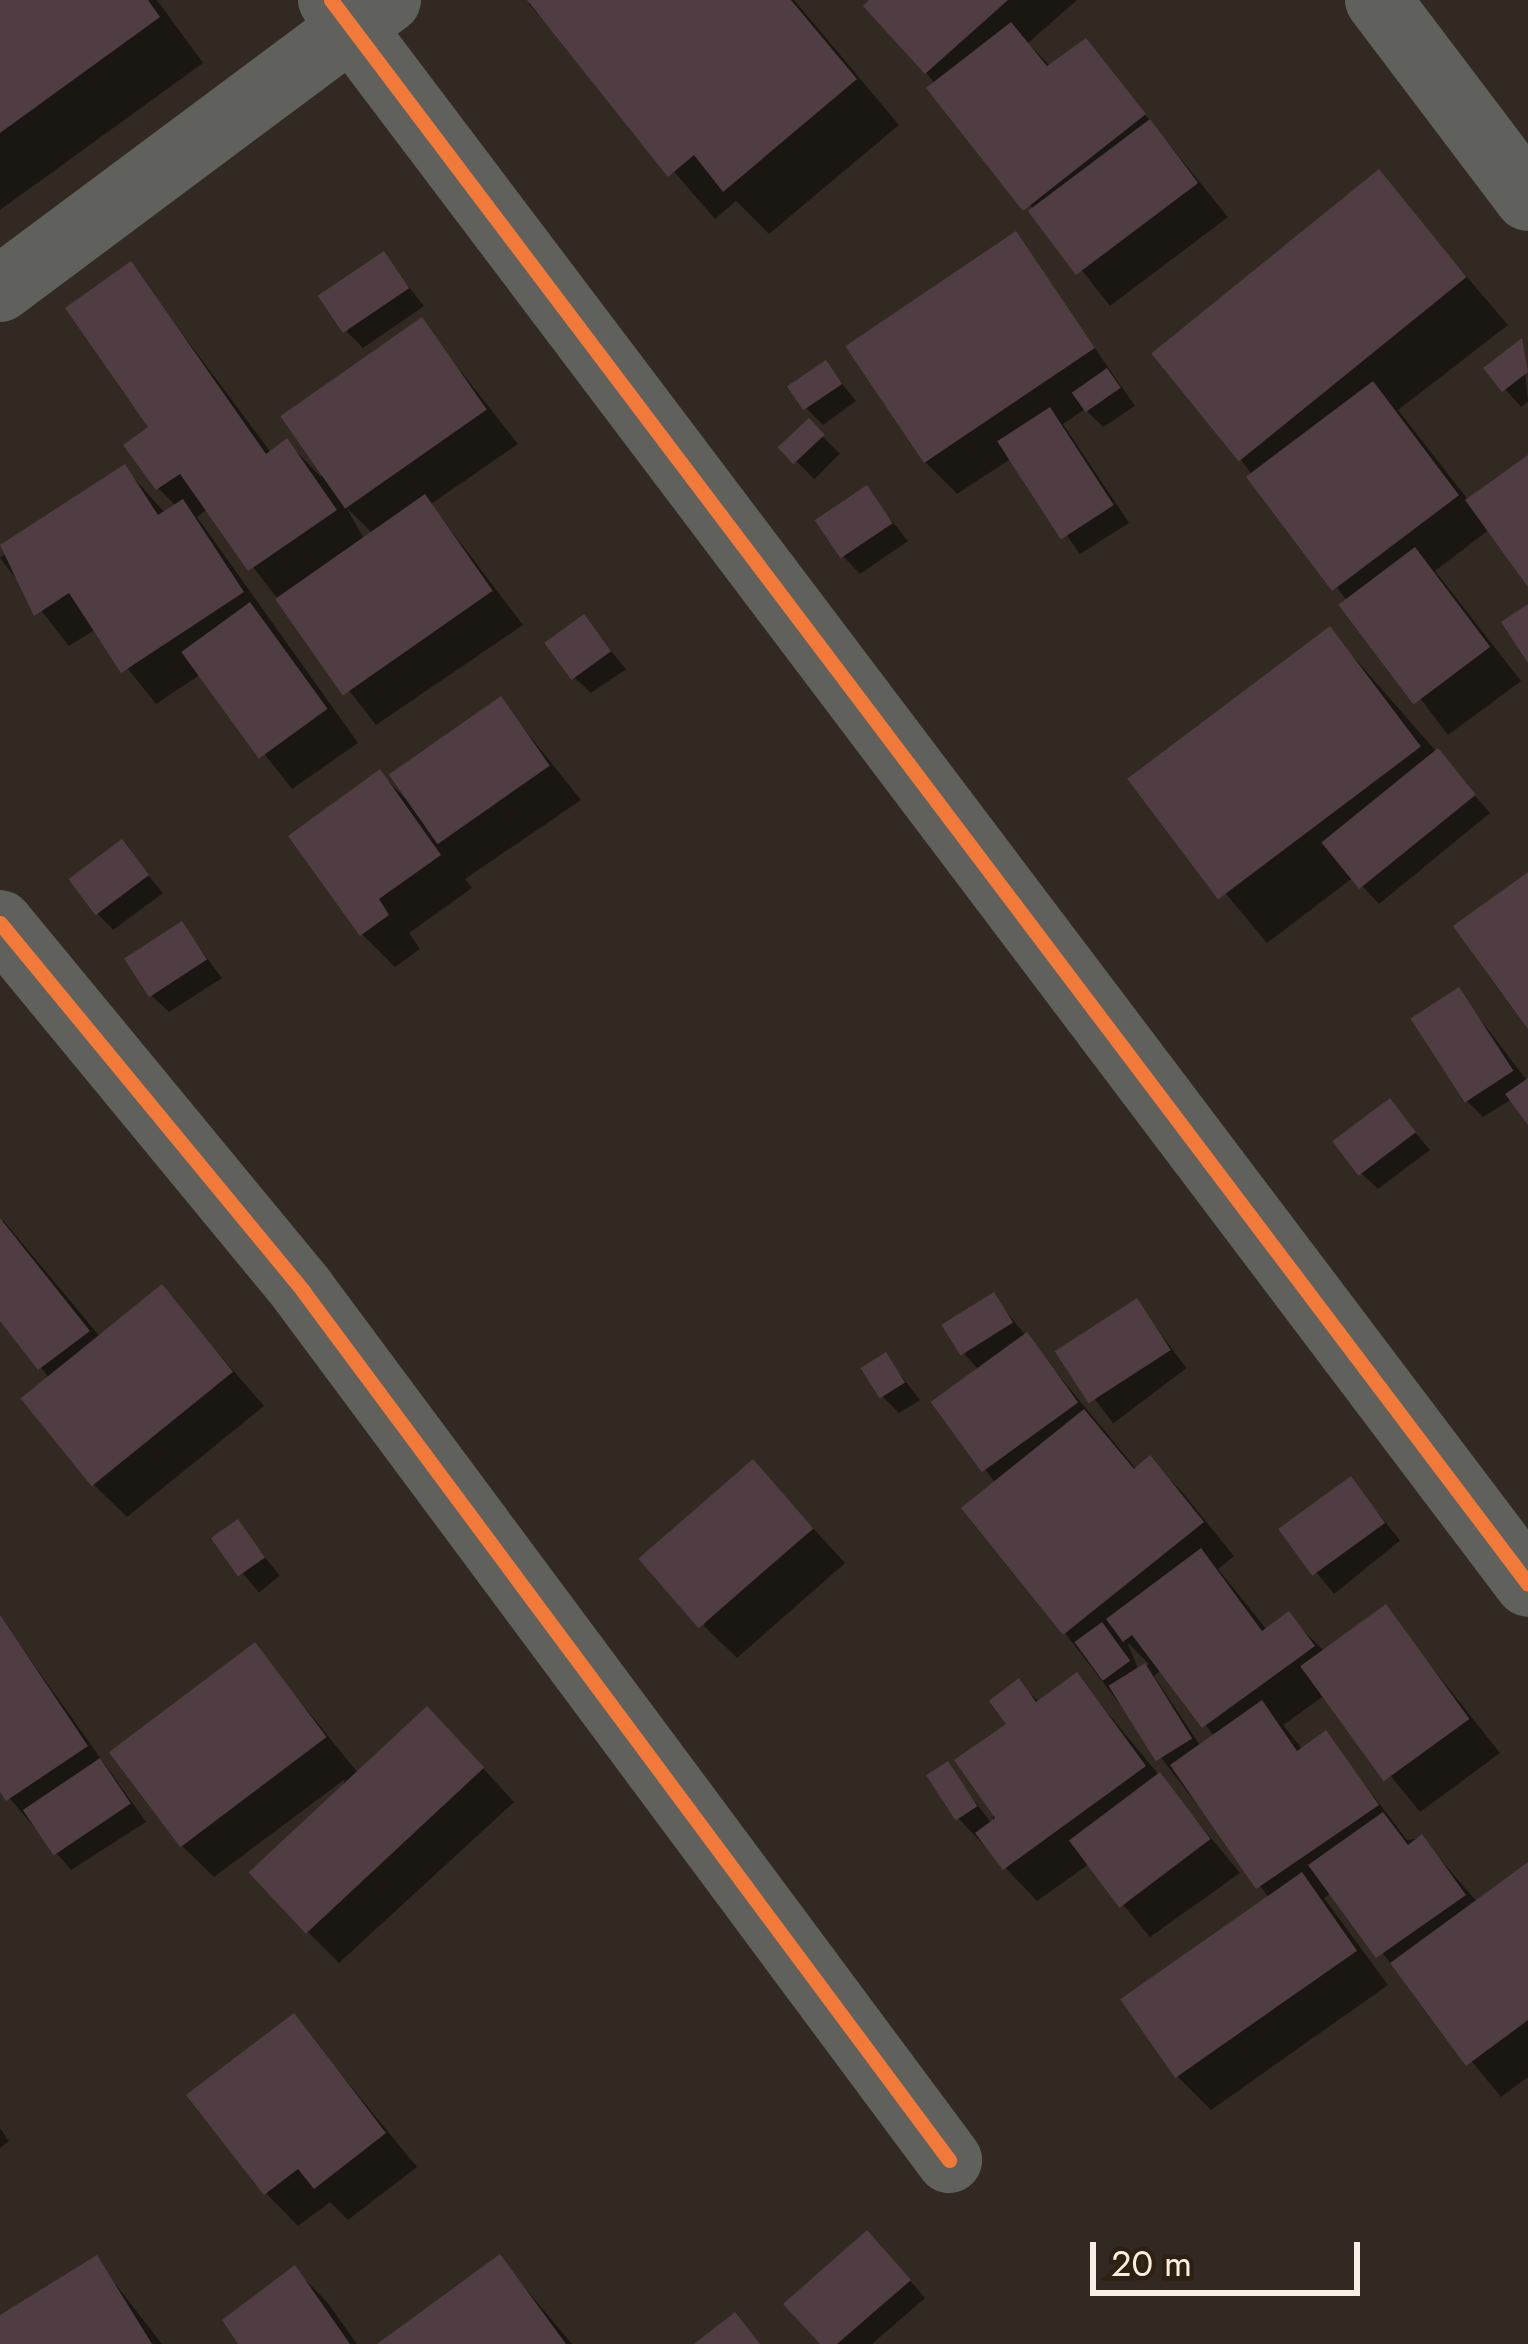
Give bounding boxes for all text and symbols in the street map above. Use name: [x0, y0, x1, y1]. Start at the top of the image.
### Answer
scale bar: [1096, 2218, 1366, 2292]
text: 20 m: [1111, 2237, 1192, 2289]

